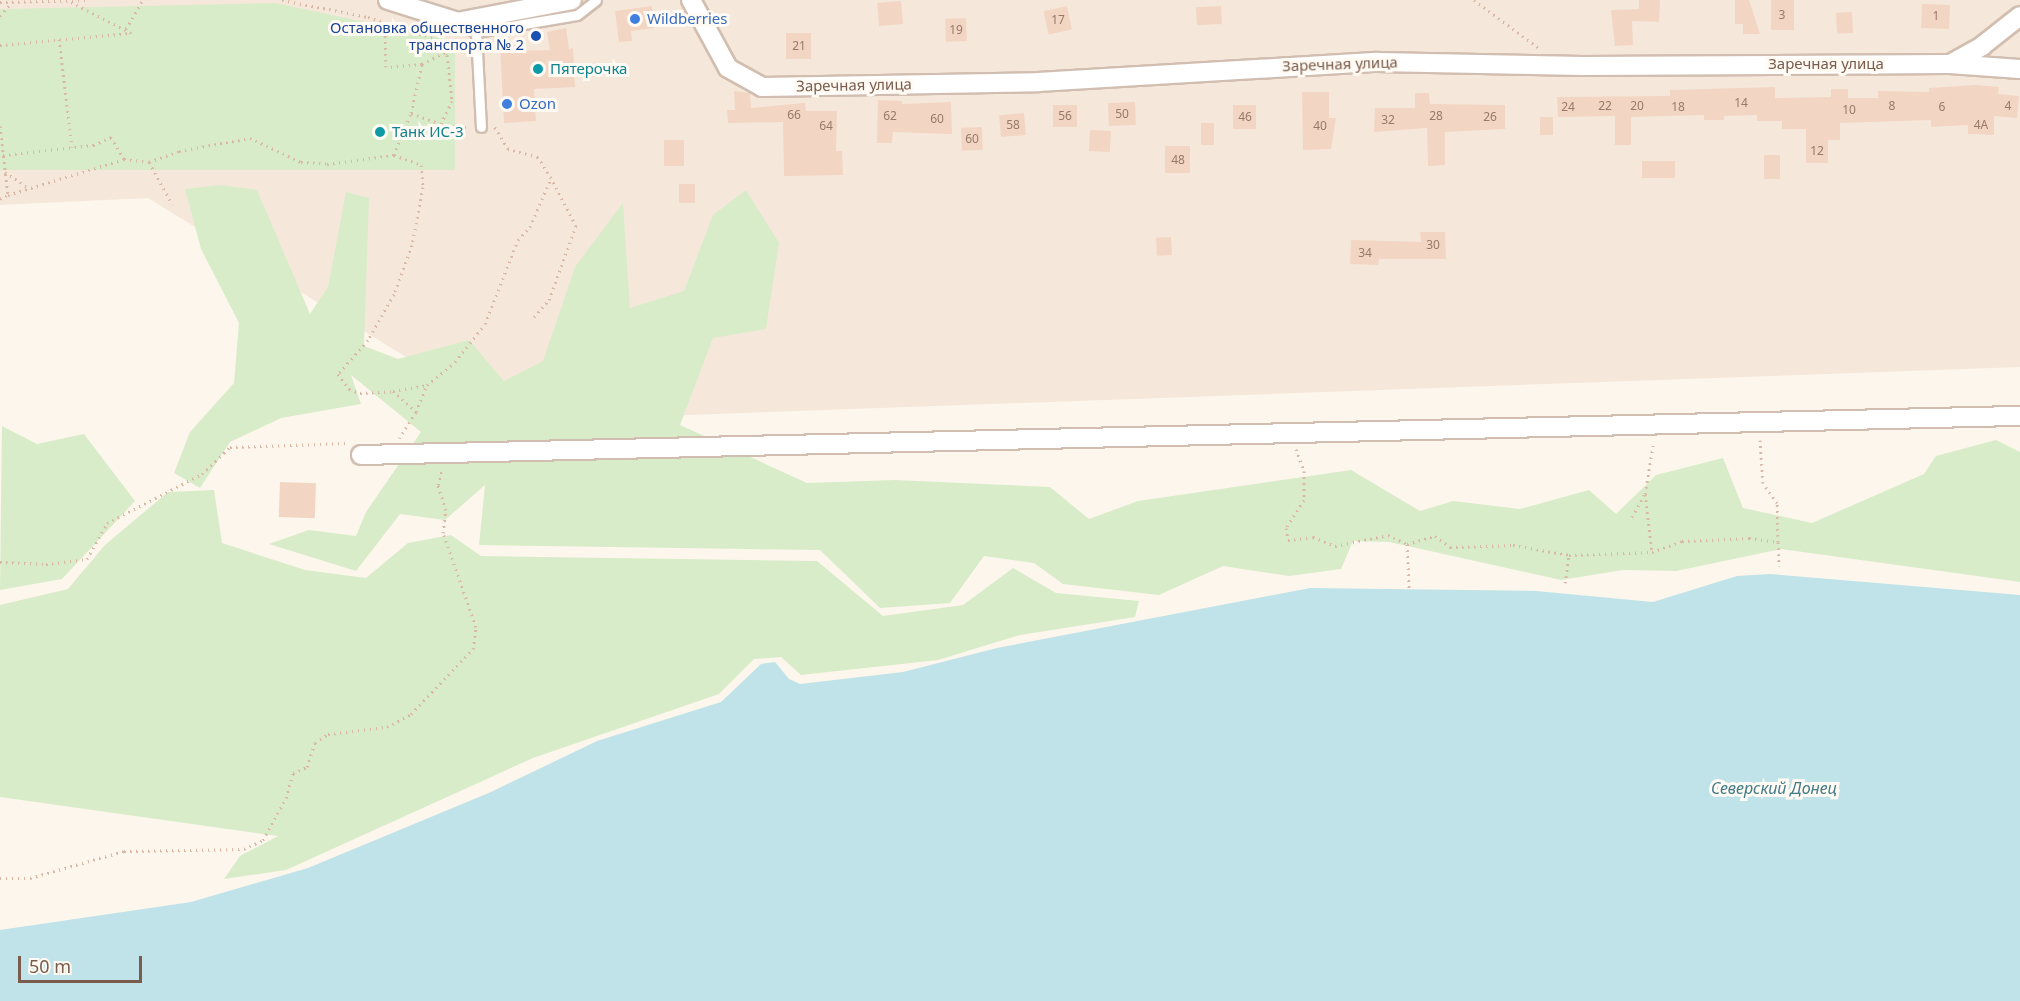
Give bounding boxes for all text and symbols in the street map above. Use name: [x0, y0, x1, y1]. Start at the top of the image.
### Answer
house number: 3: [1779, 8, 1785, 22]
house number: 1: [1933, 9, 1939, 23]
place label: Wildberries: [647, 10, 728, 28]
marker: Wildberries: [628, 12, 642, 26]
house number: 17: [1051, 13, 1065, 27]
place label: Остановка общественного транспорта № 2: [330, 18, 524, 53]
house number: 19: [949, 23, 963, 37]
marker: Остановка общественного транспорта № 2: [529, 29, 543, 43]
house number: 21: [792, 39, 806, 53]
street label: Заречная улица: [1282, 53, 1398, 75]
street label: Заречная улица: [1768, 55, 1884, 73]
place label: Пятерочка: [550, 60, 627, 78]
marker: Пятерочка: [531, 62, 545, 76]
street label: Заречная улица: [796, 75, 912, 95]
place label: Ozon: [519, 95, 556, 113]
house number: 14: [1734, 96, 1748, 110]
marker: Ozon: [500, 97, 514, 111]
house number: 22: [1598, 99, 1612, 113]
house number: 20: [1630, 99, 1644, 113]
house number: 8: [1889, 99, 1895, 113]
house number: 4: [2005, 99, 2011, 113]
house number: 24: [1561, 100, 1575, 114]
house number: 18: [1671, 100, 1685, 114]
house number: 6: [1939, 100, 1945, 114]
house number: 10: [1842, 103, 1856, 117]
house number: 50: [1115, 107, 1129, 121]
house number: 66: [787, 108, 801, 122]
house number: 62: [883, 109, 897, 123]
house number: 56: [1058, 109, 1072, 123]
house number: 28: [1429, 109, 1443, 123]
house number: 46: [1238, 110, 1252, 124]
house number: 26: [1483, 110, 1497, 124]
house number: 60: [930, 112, 944, 126]
house number: 32: [1381, 113, 1395, 127]
house number: 58: [1006, 118, 1020, 132]
house number: 4А: [1974, 118, 1988, 132]
house number: 64: [819, 119, 833, 133]
house number: 40: [1313, 119, 1327, 133]
place label: Танк ИС-3: [392, 123, 464, 141]
marker: Танк ИС-3: [373, 125, 387, 139]
house number: 60: [965, 132, 979, 146]
house number: 12: [1810, 144, 1824, 158]
house number: 48: [1171, 153, 1185, 167]
house number: 30: [1426, 238, 1440, 252]
house number: 34: [1358, 246, 1372, 260]
water label: Северский Донец: [1711, 778, 1837, 798]
scale bar: [21, 944, 146, 982]
text: 50 m: [29, 954, 71, 978]

